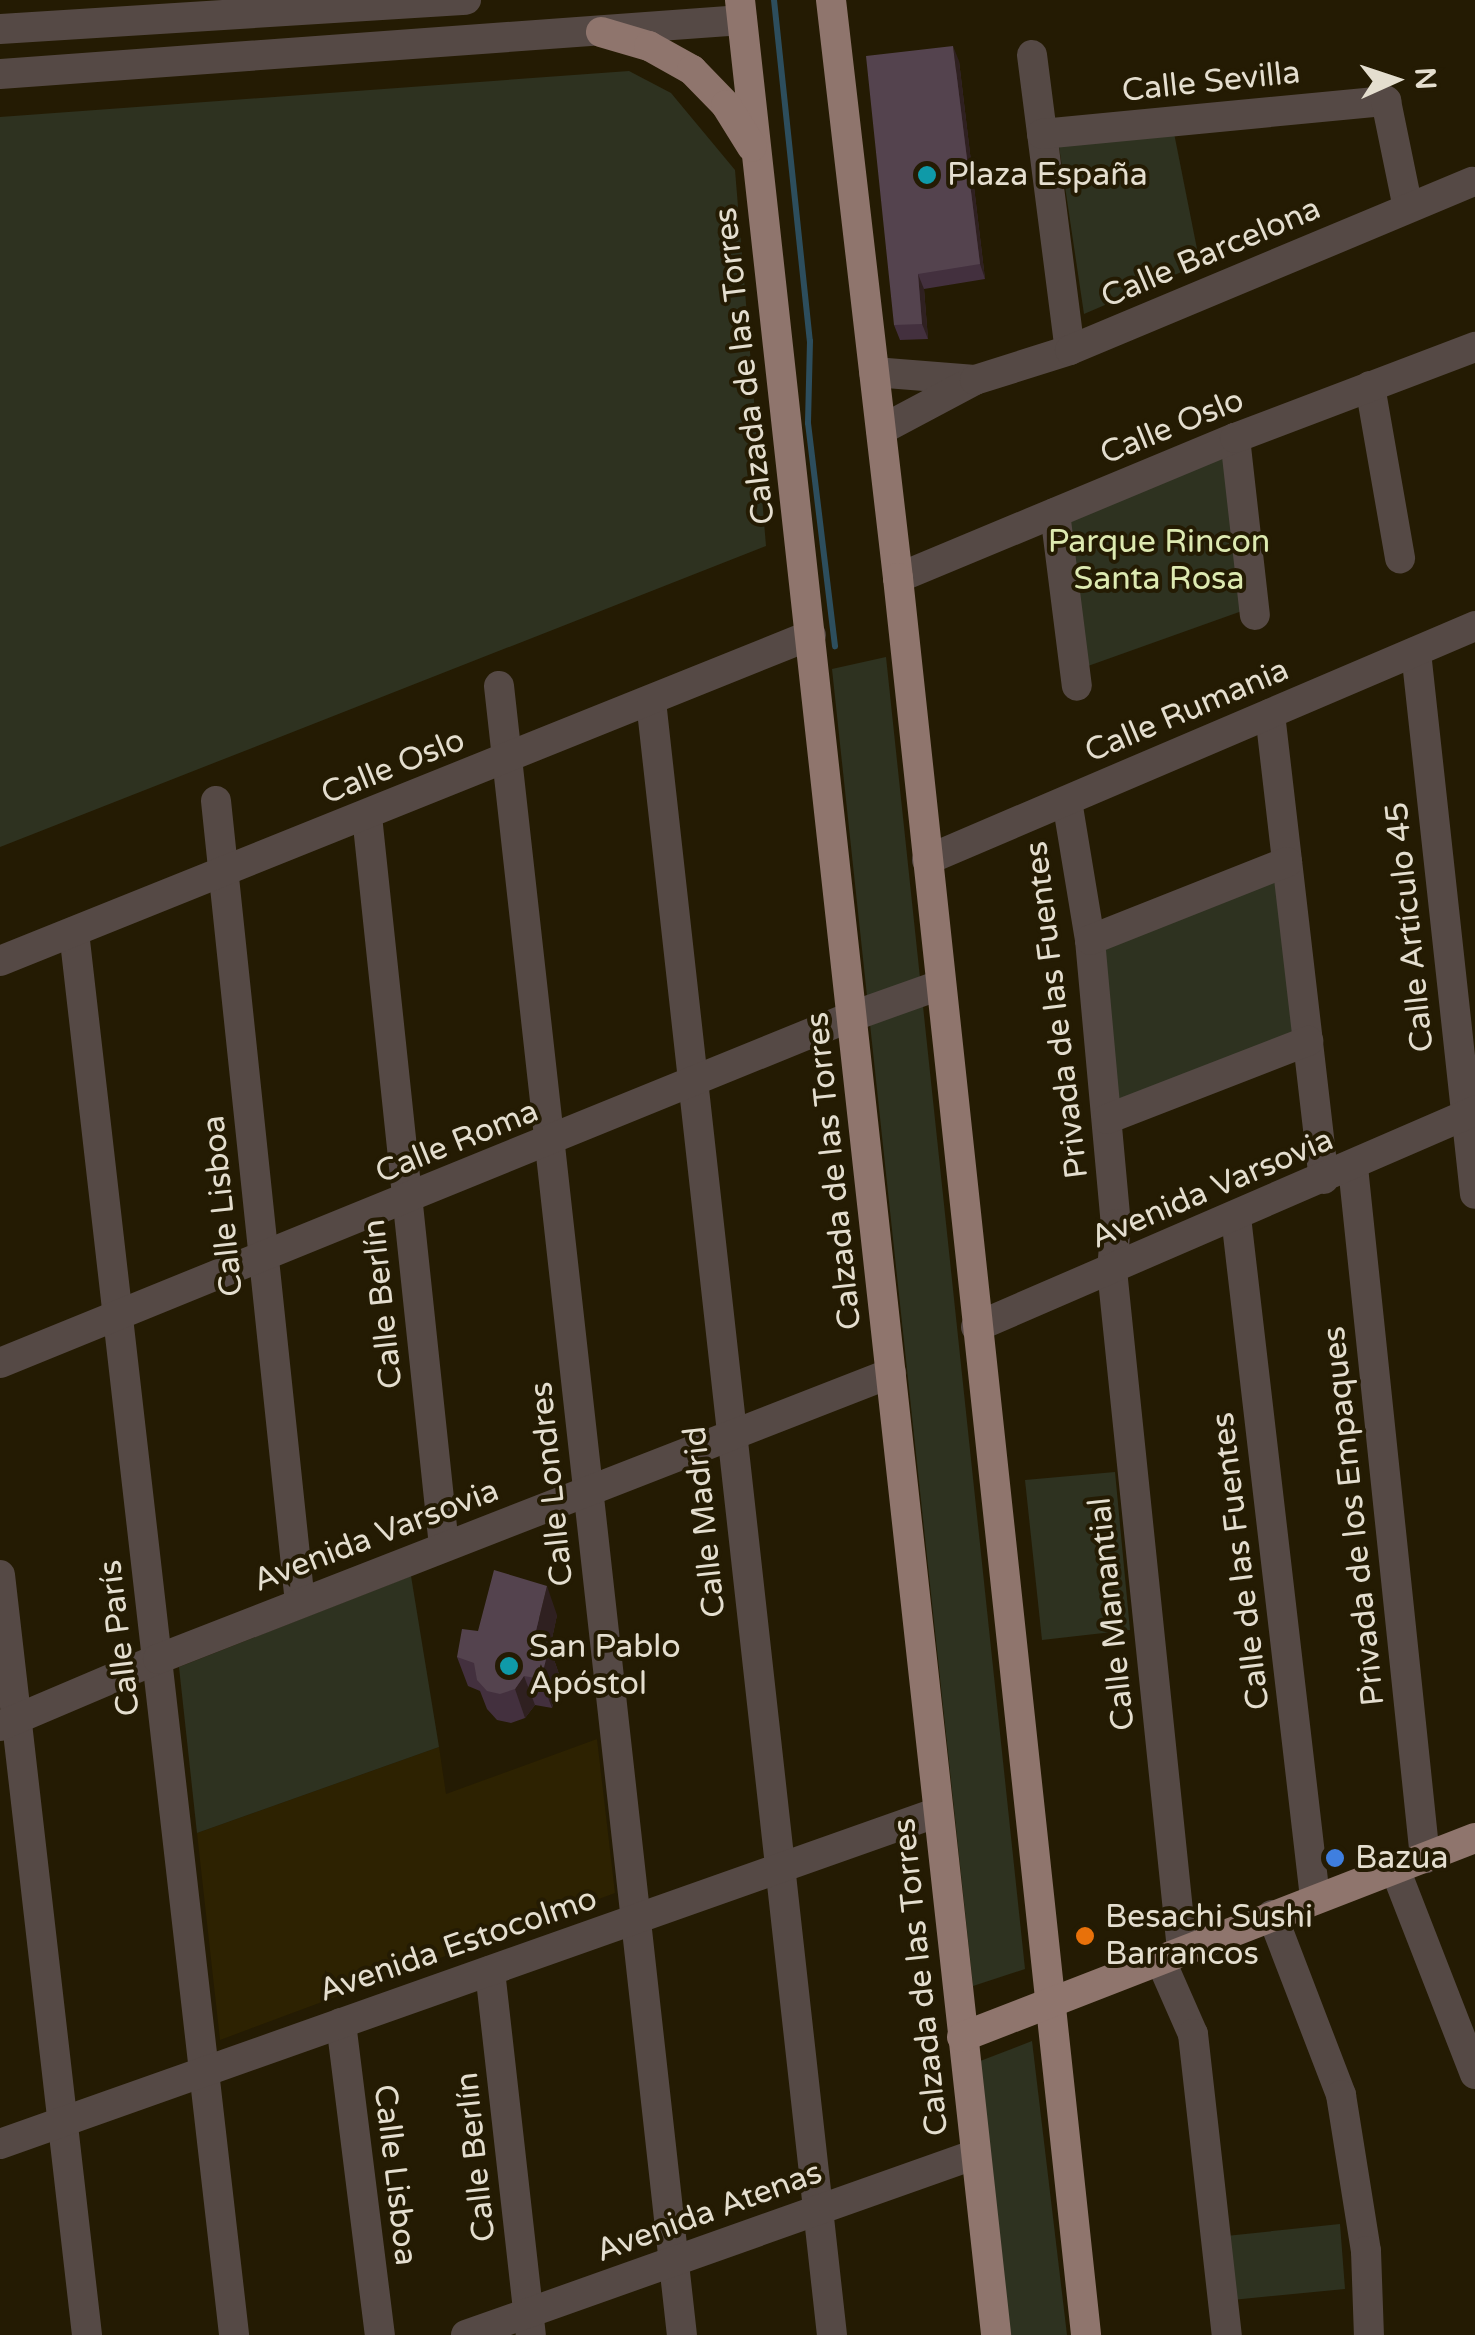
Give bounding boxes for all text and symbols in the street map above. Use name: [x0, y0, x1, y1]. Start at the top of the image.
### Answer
north arrow: [1345, 30, 1445, 130]
street label: Calle Sevilla: [1120, 54, 1302, 110]
text: N: [1407, 66, 1443, 91]
place label: Plaza España: [947, 156, 1148, 194]
marker: Plaza España: [916, 164, 938, 186]
street label: Calle Barcelona: [1096, 190, 1326, 316]
street label: Calzada de las Torres: [706, 205, 784, 527]
street label: Calle Oslo: [1095, 381, 1249, 473]
park label: Parque Rincon Santa Rosa: [1048, 524, 1270, 599]
street label: Calle Rumania: [1079, 651, 1295, 771]
street label: Calle Oslo: [316, 721, 470, 813]
street label: Calle Artículo 45: [1378, 800, 1442, 1054]
street label: Privada de las Fuentes: [1017, 839, 1097, 1181]
street label: Calzada de las Torres: [798, 1010, 870, 1332]
street label: Calle Roma: [370, 1092, 544, 1192]
street label: Calle Lisboa: [194, 1113, 252, 1299]
street label: Avenida Varsovia: [1085, 1121, 1339, 1257]
street label: Calle Berlín: [355, 1217, 411, 1391]
street label: Privada de los Empaques: [1315, 1324, 1393, 1708]
street label: Calle Londres: [522, 1380, 582, 1588]
street label: Calle de las Fuentes: [1204, 1410, 1278, 1712]
street label: Calle Madrid: [676, 1424, 734, 1620]
street label: Avenida Varsovia: [248, 1472, 504, 1600]
street label: Calle Manantial: [1081, 1496, 1143, 1732]
street label: Calle París: [91, 1558, 149, 1718]
place label: San Pablo Apóstol: [529, 1629, 681, 1704]
marker: San Pablo Apóstol: [498, 1655, 520, 1677]
street label: Calzada de las Torres: [885, 1816, 957, 2138]
place label: Bazua: [1355, 1839, 1449, 1877]
marker: Bazua: [1324, 1847, 1346, 1869]
street label: Avenida Estocolmo: [314, 1879, 602, 2011]
place label: Besachi Sushi Barrancos: [1105, 1899, 1313, 1974]
marker: Besachi Sushi Barrancos: [1074, 1925, 1096, 1947]
street label: Calle Berlín: [448, 2070, 504, 2244]
street label: Calle Lisboa: [365, 2082, 425, 2268]
street label: Avenida Atenas: [591, 2153, 827, 2271]

